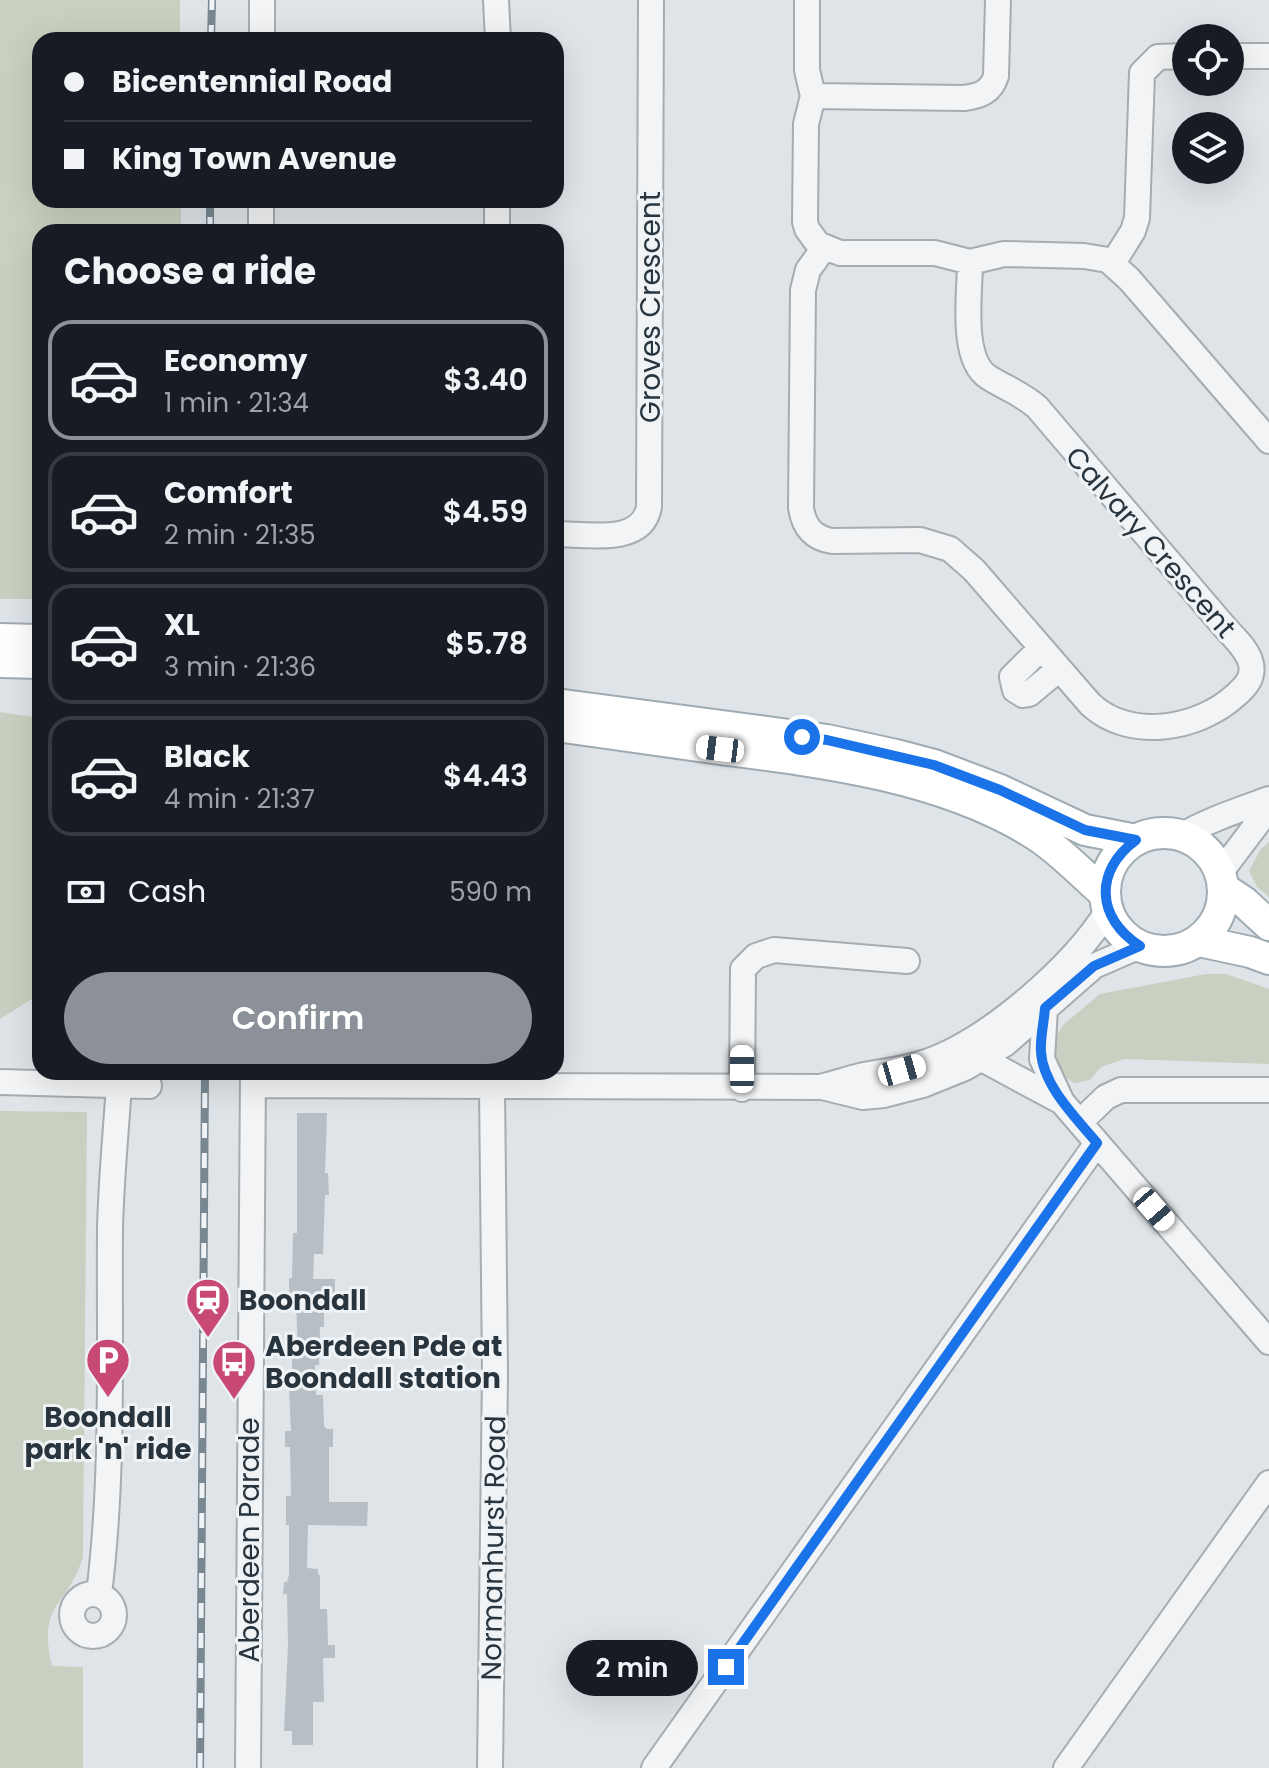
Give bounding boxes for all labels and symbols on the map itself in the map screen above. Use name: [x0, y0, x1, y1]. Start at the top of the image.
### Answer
street label: Groves Crescent: [631, 191, 670, 423]
street label: Calvary Crescent: [1056, 438, 1245, 647]
route start: [784, 719, 820, 755]
car: [695, 734, 745, 764]
car: [730, 1045, 754, 1093]
car: [876, 1052, 928, 1088]
car: [1129, 1183, 1179, 1235]
station icon: Boondall: [184, 1276, 232, 1339]
place label: Boondall: [239, 1281, 367, 1320]
place label: Aberdeen Pde at Boondall station: [265, 1327, 502, 1398]
parking icon: Boondall park 'n' ride: [84, 1336, 132, 1399]
bus stop icon: Aberdeen Pde at Boondall station: [210, 1338, 258, 1401]
place label: Boondall park 'n' ride: [25, 1398, 191, 1469]
street label: Normanhurst Road: [472, 1415, 515, 1681]
street label: Aberdeen Parade: [230, 1417, 269, 1663]
callout: 2 min: [566, 1639, 698, 1695]
route end: [708, 1649, 744, 1685]

